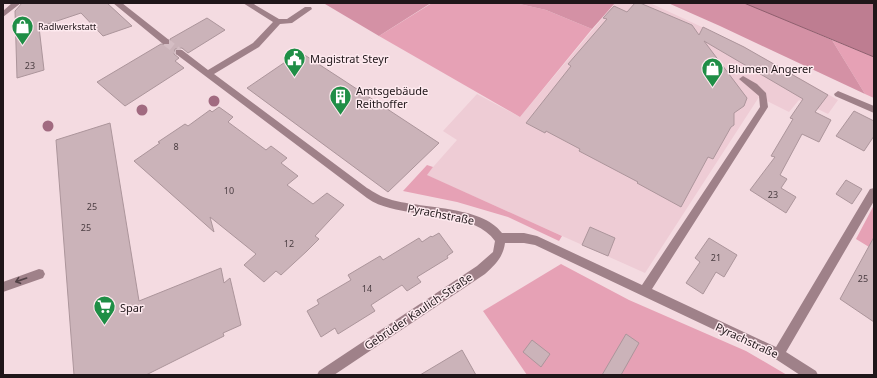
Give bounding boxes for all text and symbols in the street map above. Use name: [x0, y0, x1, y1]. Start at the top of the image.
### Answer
shop icon: Radlwerkstatt: [10, 13, 36, 46]
place label: Radlwerkstatt: [38, 20, 97, 33]
public building icon: Magistrat Steyr: [282, 45, 308, 78]
place label: Magistrat Steyr: [310, 51, 389, 66]
shop icon: Blumen Angerer: [699, 55, 725, 88]
house number: 23: [25, 59, 35, 72]
place label: Blumen Angerer: [728, 61, 813, 76]
building icon: Amtsgebäude Reithoffer: [328, 83, 354, 116]
place label: Amtsgebäude Reithoffer: [356, 83, 428, 111]
house number: 8: [173, 140, 179, 153]
house number: 10: [224, 184, 234, 197]
house number: 23: [768, 188, 778, 201]
house number: 25: [87, 200, 97, 213]
street label: Pyrachstraße: [406, 200, 476, 228]
house number: 25: [81, 221, 91, 234]
house number: 12: [284, 237, 294, 250]
house number: 21: [711, 251, 721, 264]
street label: Gebrüder Kaulich-Straße: [361, 269, 475, 353]
house number: 25: [858, 272, 868, 285]
one-way arrow: [16, 277, 28, 285]
house number: 14: [362, 282, 372, 295]
supermarket icon: Spar: [92, 294, 118, 327]
place label: Spar: [120, 300, 144, 315]
street label: Pyrachstraße: [713, 319, 781, 361]

